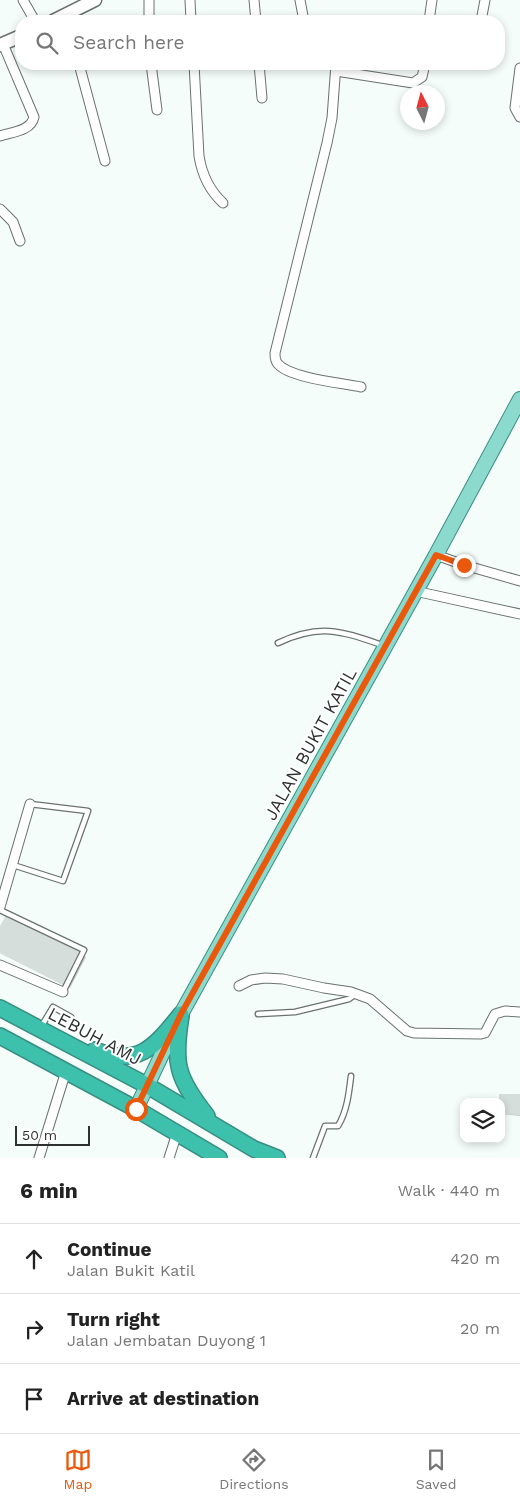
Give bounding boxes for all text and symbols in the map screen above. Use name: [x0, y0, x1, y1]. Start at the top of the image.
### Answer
search box: [15, 15, 505, 70]
icon: search: [33, 29, 61, 57]
text: Search here: [73, 31, 184, 54]
north arrow: [400, 85, 445, 130]
route end: [453, 554, 476, 577]
street label: JALAN BUKIT KATIL: [259, 664, 361, 824]
street label: LEBUH AMJ: [45, 1003, 145, 1069]
route start: [125, 1098, 148, 1121]
map controls: [460, 1098, 505, 1143]
button: layers: [460, 1098, 505, 1143]
scale bar: [15, 1123, 90, 1146]
text: 50 m: [22, 1127, 57, 1143]
text: 6 min: [20, 1178, 78, 1203]
text: Walk · 440 m: [398, 1181, 500, 1200]
text: Continue: [67, 1238, 151, 1261]
icon: ahead: [20, 1245, 48, 1273]
text: 420 m: [450, 1249, 500, 1268]
text: Jalan Bukit Katil: [67, 1261, 195, 1280]
text: Turn right: [67, 1308, 160, 1331]
icon: right: [20, 1315, 48, 1343]
text: 20 m: [460, 1319, 500, 1338]
text: Jalan Jembatan Duyong 1: [67, 1331, 266, 1350]
icon: arrive: [20, 1385, 48, 1413]
text: Arrive at destination: [67, 1387, 259, 1410]
tab: Map: [64, 1446, 92, 1492]
tab: Directions: [219, 1446, 289, 1492]
tab: Saved: [416, 1446, 456, 1492]

